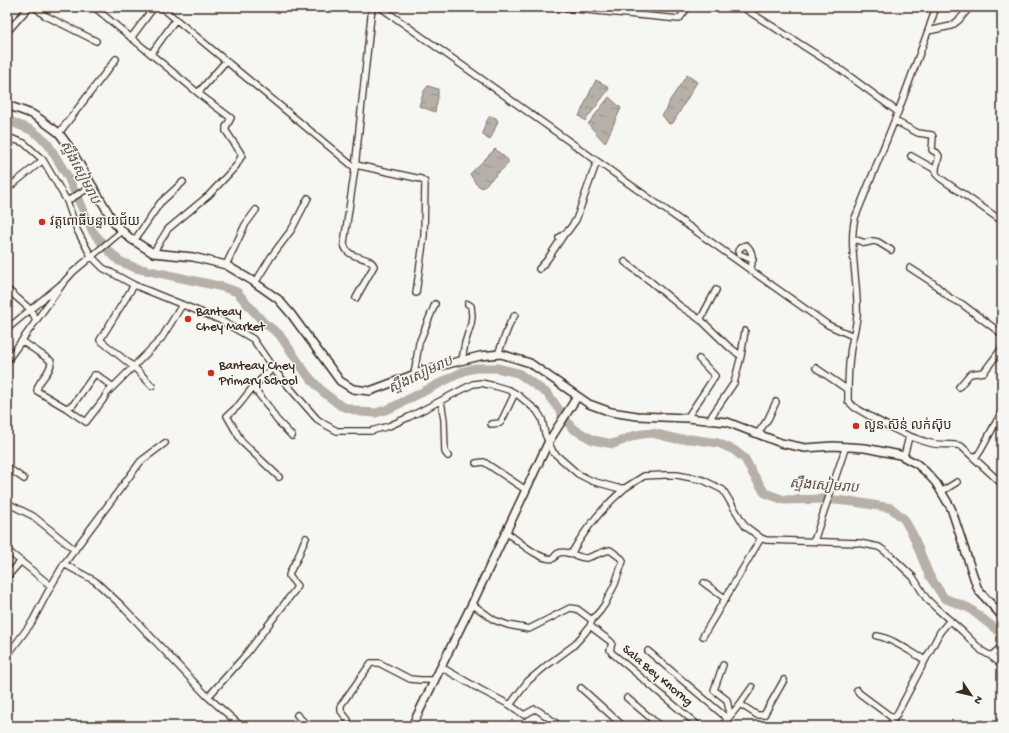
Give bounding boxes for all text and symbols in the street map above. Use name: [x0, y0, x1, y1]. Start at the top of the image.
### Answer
water label: ស្ទឹងសៀមរាប: [55, 137, 106, 209]
place label: វត្តពោធិ៍បន្ទាយជ័យ: [50, 211, 140, 230]
marker: វត្តពោធិ៍បន្ទាយជ័យ: [37, 217, 47, 227]
place label: Banteay Chey Market: [195, 305, 267, 335]
marker: Banteay Chey Market: [183, 314, 193, 324]
water label: ស្ទឹងសៀមរាប: [385, 350, 457, 398]
place label: Banteay Chey Primary School: [218, 359, 298, 389]
marker: Banteay Chey Primary School: [206, 368, 216, 378]
place label: លួន ស៊ន់ លក់ស៊ុប: [864, 417, 951, 434]
marker: លួន ស៊ន់ លក់ស៊ុប: [851, 421, 861, 431]
water label: ស្ទឹងសៀមរាប: [789, 473, 860, 498]
street label: Sala Bey Knorng: [619, 642, 695, 710]
north arrow: [951, 675, 991, 715]
text: N: [971, 693, 985, 706]

